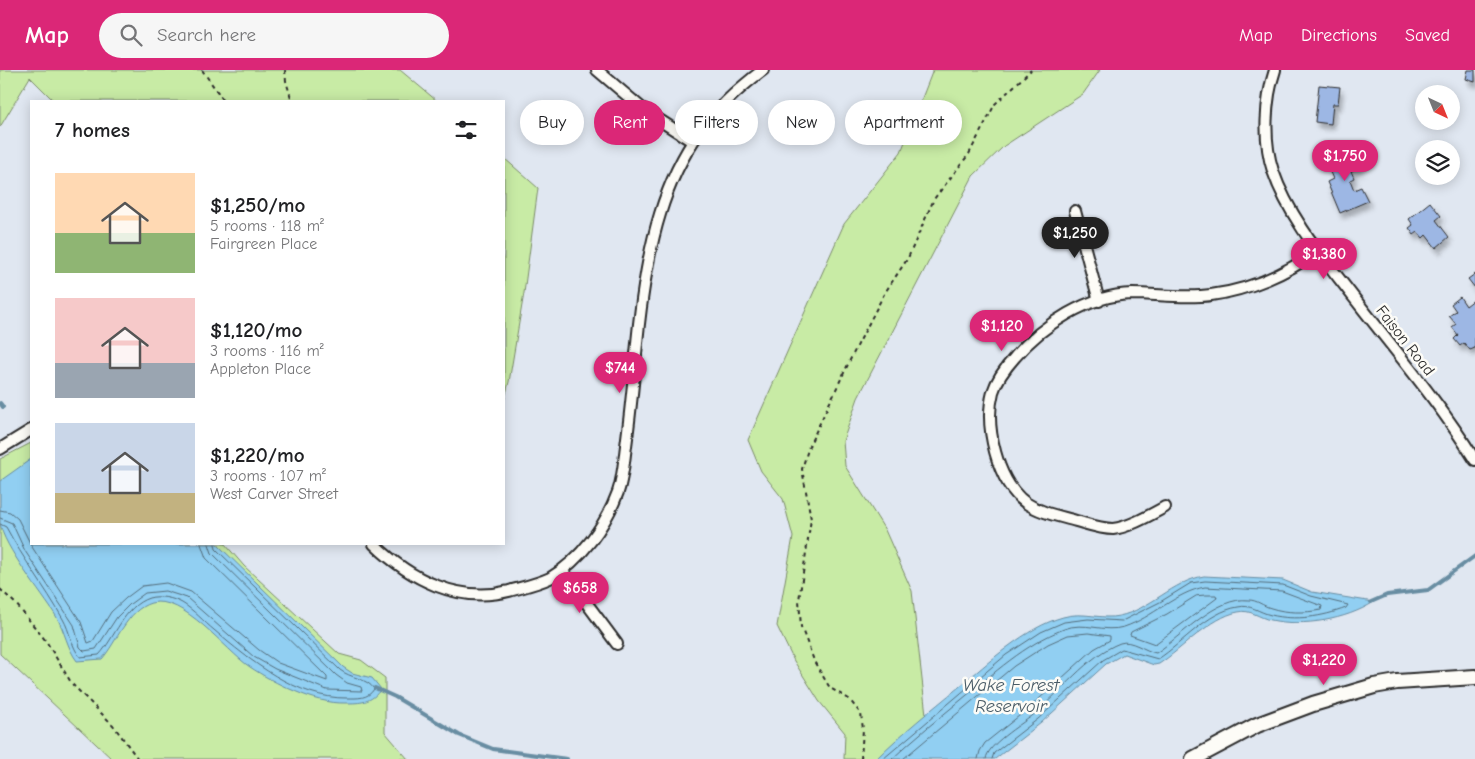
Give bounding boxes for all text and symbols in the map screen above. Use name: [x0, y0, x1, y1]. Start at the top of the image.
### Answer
search box: [99, 13, 449, 58]
text: Map: [25, 21, 69, 49]
icon: search: [117, 21, 145, 49]
text: Search here: [157, 24, 256, 46]
text: Map: [1239, 25, 1273, 46]
text: Directions: [1301, 25, 1377, 46]
text: Saved: [1405, 25, 1450, 46]
north arrow: [1415, 85, 1460, 130]
map controls: [1415, 85, 1460, 185]
chip: Buy: [520, 100, 584, 145]
chip: Rent: [594, 100, 665, 145]
chip: Filters: [675, 100, 758, 145]
chip: New: [768, 100, 835, 145]
chip: Apartment: [845, 100, 962, 145]
icon: filters: [452, 116, 480, 144]
text: 7 homes: [55, 118, 130, 142]
pin: $1,750: [1304, 140, 1386, 182]
button: layers: [1415, 140, 1460, 185]
text: $1,750: [1323, 147, 1367, 165]
icon: home: [95, 193, 155, 253]
text: $1,250/mo: [210, 193, 305, 217]
pin: $1,250: [1034, 216, 1116, 259]
text: 5 rooms · 118 m²: [210, 217, 324, 235]
text: $1,250: [1053, 224, 1097, 242]
text: Fairgreen Place: [210, 235, 317, 253]
pin: $1,380: [1283, 238, 1365, 280]
text: $1,380: [1302, 245, 1346, 263]
street label: Faison Road: [1372, 302, 1438, 379]
pin: $1,120: [961, 310, 1043, 352]
text: $1,120: [981, 317, 1023, 335]
icon: home: [95, 318, 155, 378]
text: $1,120/mo: [210, 318, 302, 342]
text: 3 rooms · 116 m²: [210, 342, 324, 360]
pin: $744: [590, 352, 650, 394]
text: $744: [605, 359, 635, 377]
text: Appleton Place: [210, 360, 311, 378]
icon: home: [95, 443, 155, 503]
text: $1,220/mo: [210, 443, 305, 467]
text: 3 rooms · 107 m²: [210, 467, 326, 485]
text: West Carver Street: [210, 485, 338, 503]
pin: $658: [550, 572, 610, 614]
text: $658: [563, 579, 597, 597]
pin: $1,220: [1283, 644, 1365, 686]
text: $1,220: [1302, 651, 1346, 669]
water label: Wake Forest Reservoir: [963, 675, 1061, 717]

